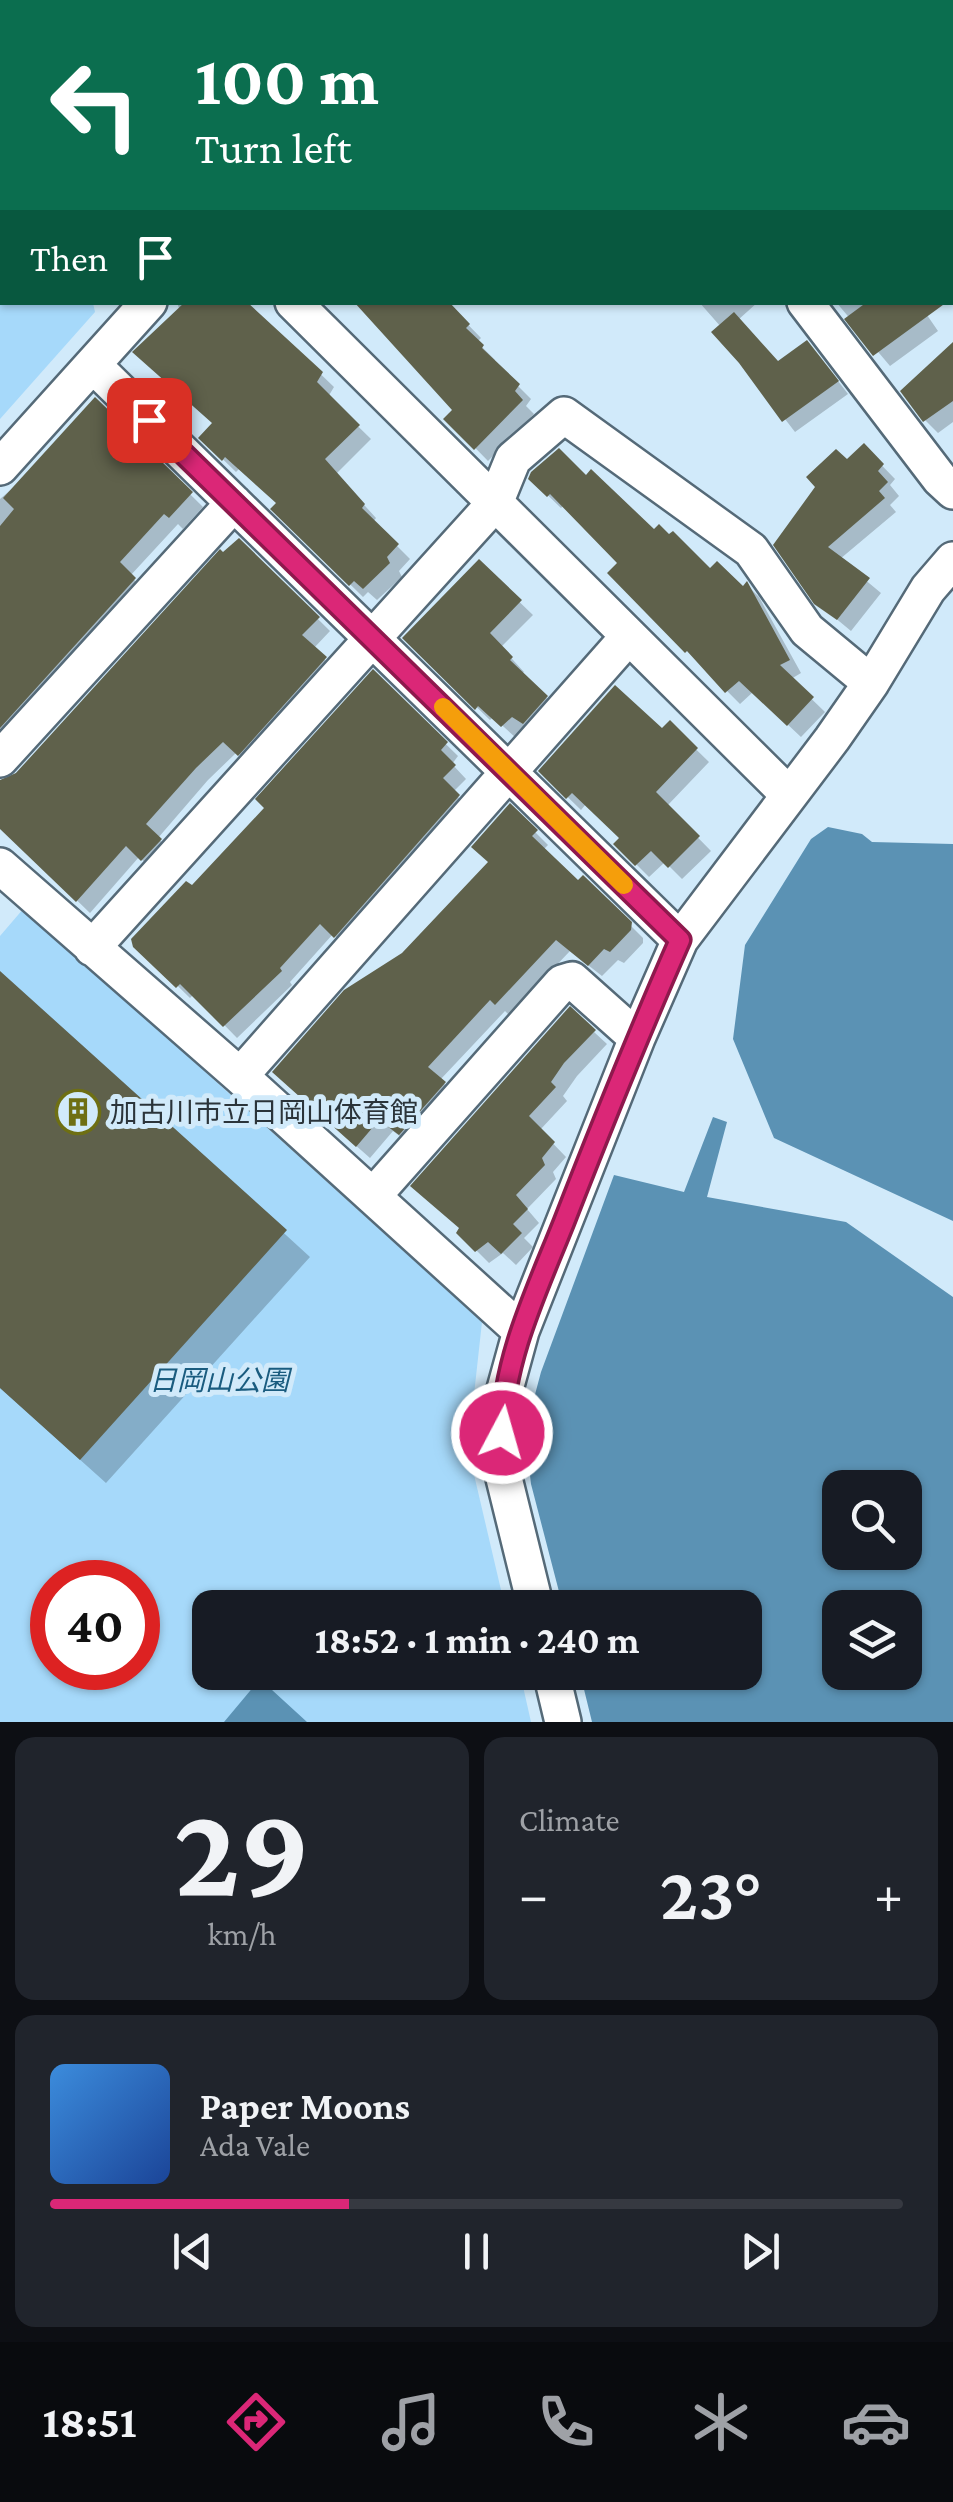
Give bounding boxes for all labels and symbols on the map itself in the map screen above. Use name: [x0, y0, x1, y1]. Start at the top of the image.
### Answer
pin: [107, 378, 192, 463]
building icon: 加古川市立日岡山体育館: [55, 1089, 101, 1135]
place label: 加古川市立日岡山体育館: [110, 1097, 418, 1128]
park label: 日岡山公園: [149, 1365, 293, 1396]
position arrow: [450, 1381, 554, 1485]
speed limit sign: 40: [30, 1560, 160, 1690]

